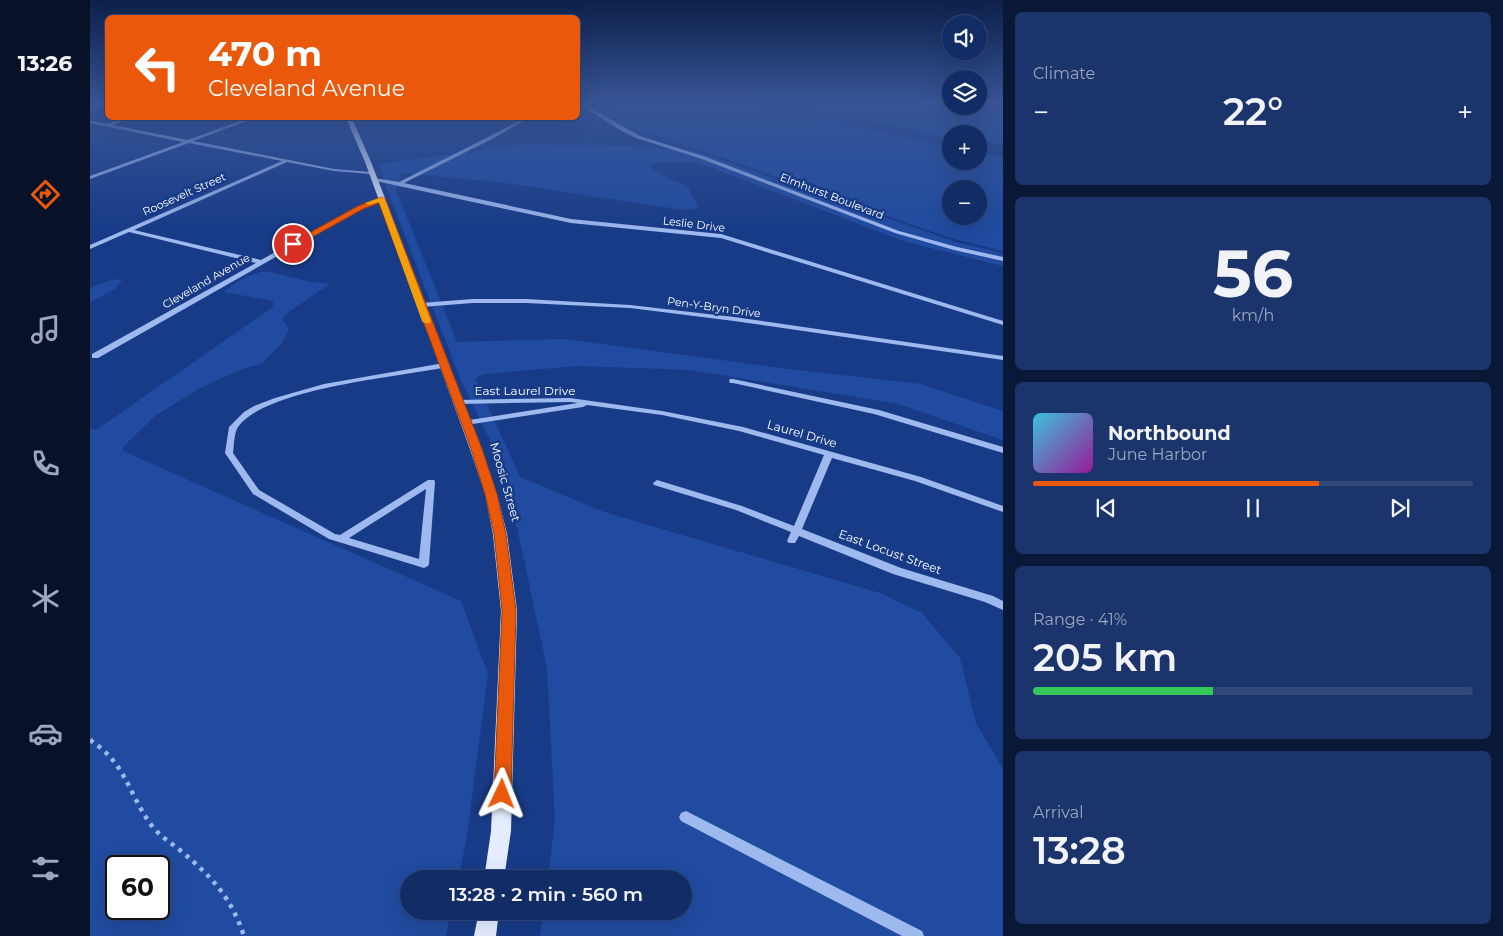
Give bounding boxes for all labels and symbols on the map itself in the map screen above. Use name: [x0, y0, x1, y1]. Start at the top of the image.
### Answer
street label: Roosevelt Street: [140, 169, 228, 219]
street label: Elmhurst Boulevard: [778, 170, 886, 222]
street label: Leslie Drive: [662, 213, 726, 235]
pin: [272, 223, 314, 265]
street label: Cleveland Avenue: [160, 250, 252, 312]
street label: Pen-Y-Bryn Drive: [666, 294, 762, 321]
street label: East Laurel Drive: [475, 383, 575, 398]
street label: Laurel Drive: [765, 416, 839, 451]
street label: Moosic Street: [487, 440, 524, 523]
street label: East Locust Street: [837, 526, 944, 577]
position arrow: [475, 767, 527, 819]
speed limit sign: 60: [105, 855, 170, 920]

